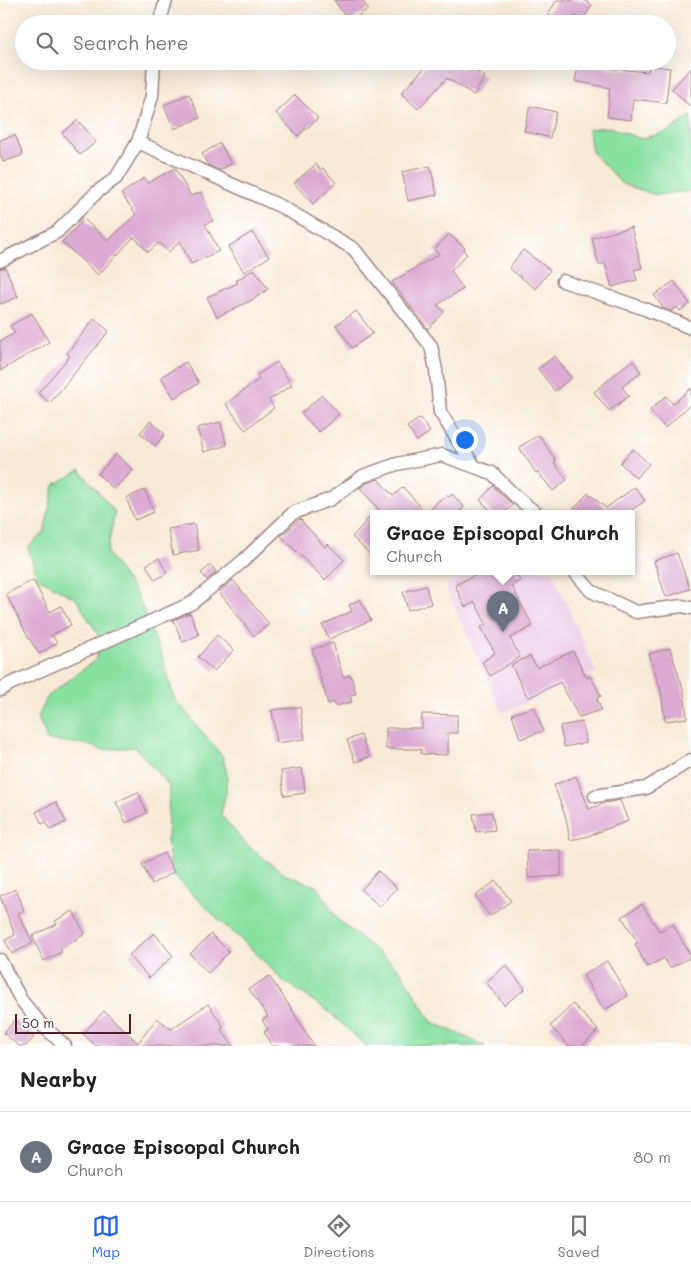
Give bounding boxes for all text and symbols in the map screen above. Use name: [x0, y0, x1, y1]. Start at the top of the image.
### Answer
search box: [15, 15, 676, 70]
icon: search: [33, 29, 61, 57]
text: Search here: [73, 30, 189, 55]
your location: [452, 427, 478, 453]
popup: [370, 510, 635, 575]
text: Grace Episcopal Church: [386, 520, 619, 545]
text: Church: [386, 545, 442, 566]
pin: A: [487, 591, 519, 632]
scale bar: [15, 1011, 131, 1034]
text: 50 m: [22, 1013, 54, 1032]
text: Nearby: [20, 1065, 97, 1092]
text: Grace Episcopal Church: [67, 1134, 300, 1159]
text: A: [30, 1146, 42, 1167]
text: 80 m: [634, 1146, 671, 1167]
text: Church: [67, 1159, 123, 1180]
tab: Map: [92, 1212, 120, 1261]
tab: Directions: [303, 1212, 375, 1261]
tab: Saved: [558, 1212, 599, 1261]

